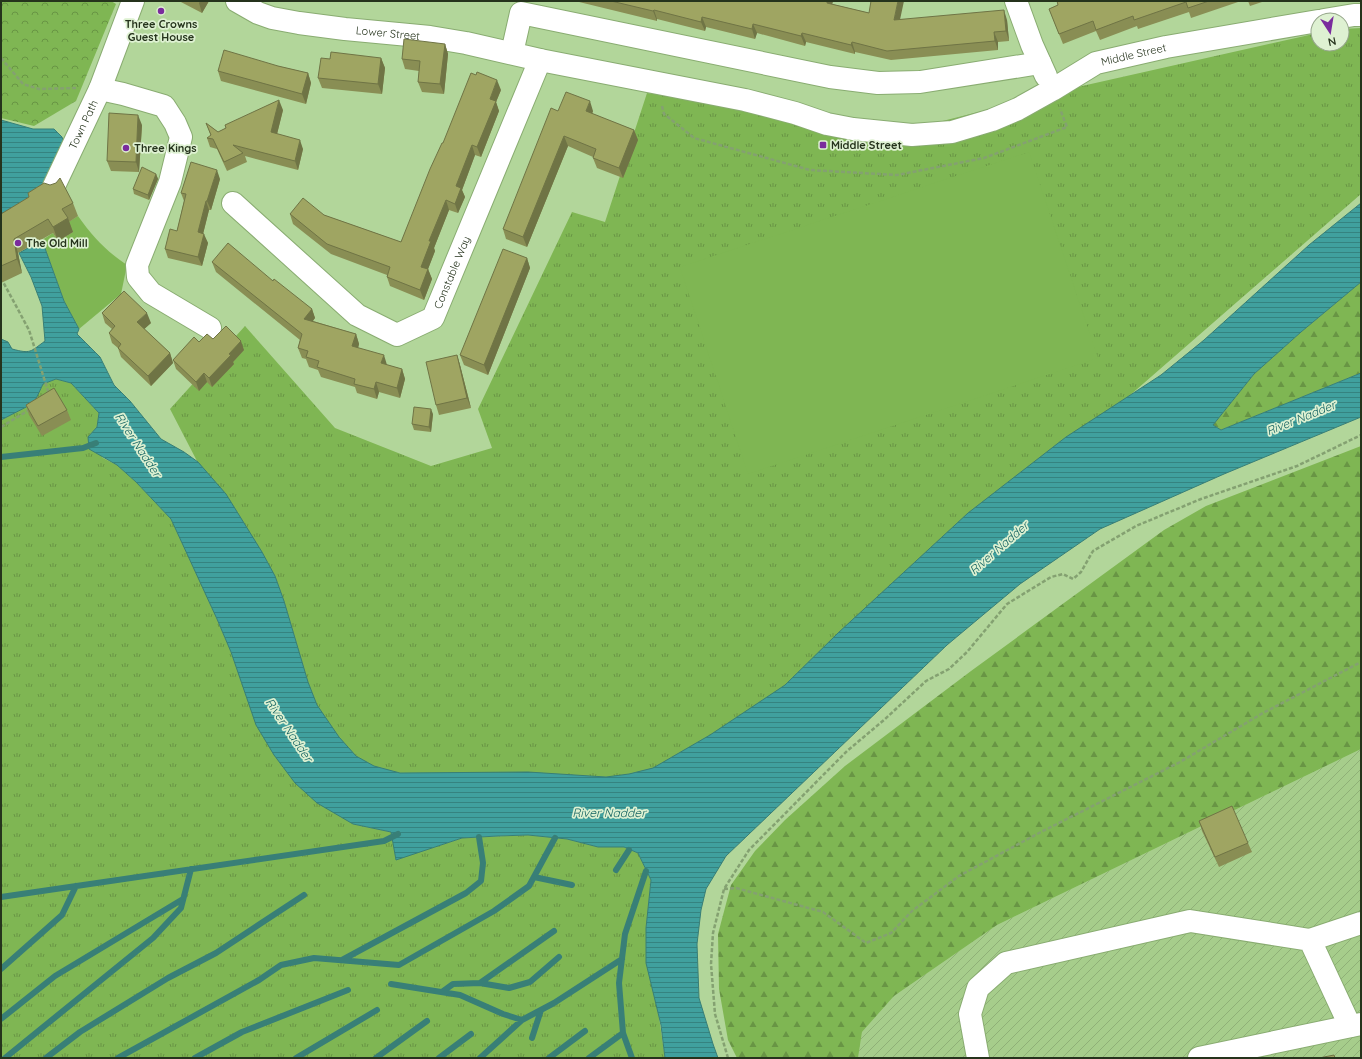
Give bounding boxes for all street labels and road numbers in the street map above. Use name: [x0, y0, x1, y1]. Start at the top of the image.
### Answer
street label: Lower Street: [355, 23, 421, 43]
street label: Middle Street: [1100, 40, 1168, 69]
street label: Town Path: [65, 98, 101, 151]
street label: Constable Way: [431, 234, 473, 311]

